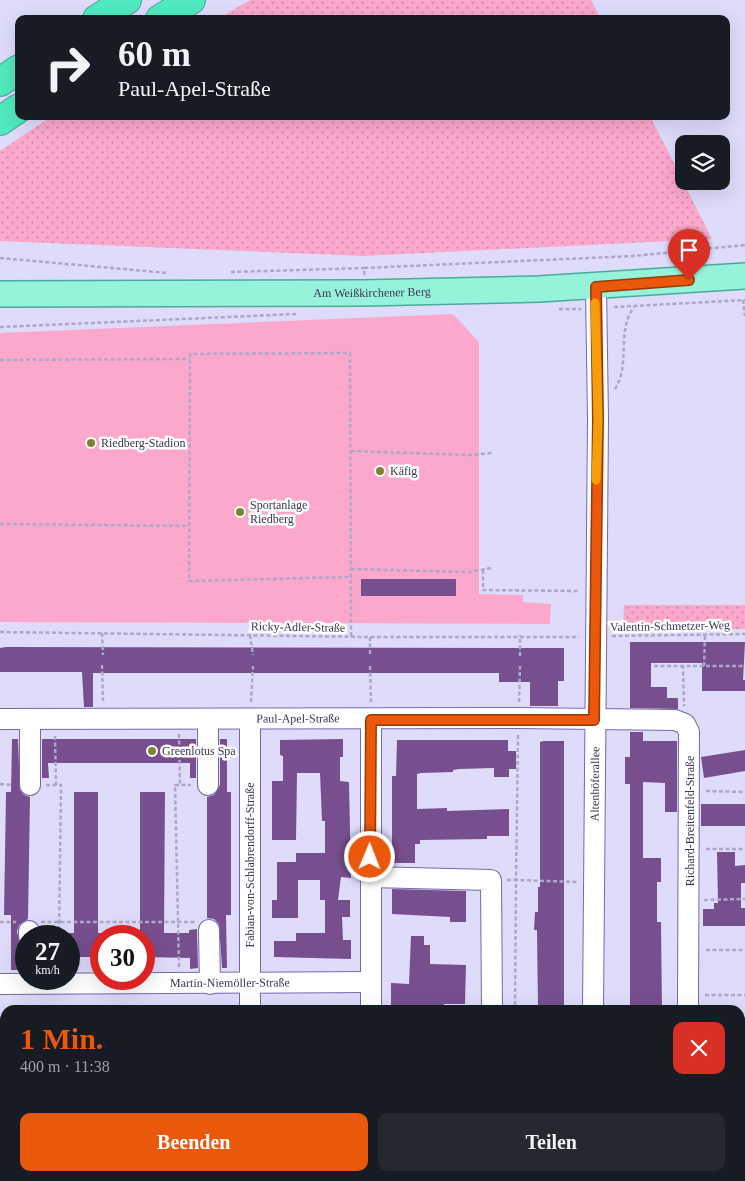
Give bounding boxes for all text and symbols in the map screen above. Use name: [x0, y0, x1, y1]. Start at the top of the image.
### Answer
icon: right: [35, 35, 100, 100]
text: 60 m: [118, 35, 191, 74]
text: Paul-Apel-Straße: [118, 76, 271, 101]
map controls: [675, 135, 730, 190]
button: layers: [675, 135, 730, 190]
pin: [668, 229, 710, 280]
icon: arrive: [675, 236, 703, 264]
street label: Am Weißkirchener Berg: [313, 284, 431, 300]
place label: Riedberg-Stadion: [101, 436, 185, 450]
marker: Riedberg-Stadion: [85, 437, 97, 449]
place label: Käfig: [390, 464, 417, 478]
marker: Käfig: [374, 465, 386, 477]
place label: Sportanlage Riedberg: [250, 498, 307, 526]
marker: Sportanlage Riedberg: [234, 506, 246, 518]
street label: Valentin-Schmetzer-Weg: [610, 618, 730, 634]
street label: Ricky-Adler-Straße: [251, 619, 345, 635]
street label: Paul-Apel-Straße: [256, 711, 340, 726]
place label: Greenlotus Spa: [162, 744, 236, 758]
marker: Greenlotus Spa: [146, 745, 158, 757]
street label: Altenhöferallee: [588, 747, 602, 821]
street label: Richard-Breitenfeld-Straße: [683, 756, 697, 886]
street label: Fabian-von-Schlabrendorff-Straße: [243, 782, 257, 948]
position arrow: [343, 830, 395, 882]
speed limit sign: 30: [90, 925, 155, 990]
text: 27: [35, 938, 60, 965]
text: km/h: [35, 963, 60, 977]
street label: Martin-Niemöller-Straße: [170, 975, 290, 990]
text: 1 Min.: [20, 1022, 103, 1055]
button: close: [673, 1022, 725, 1074]
text: 400 m · 11:38: [20, 1058, 110, 1075]
button: Beenden: [20, 1113, 368, 1171]
button: Teilen: [378, 1113, 725, 1171]

